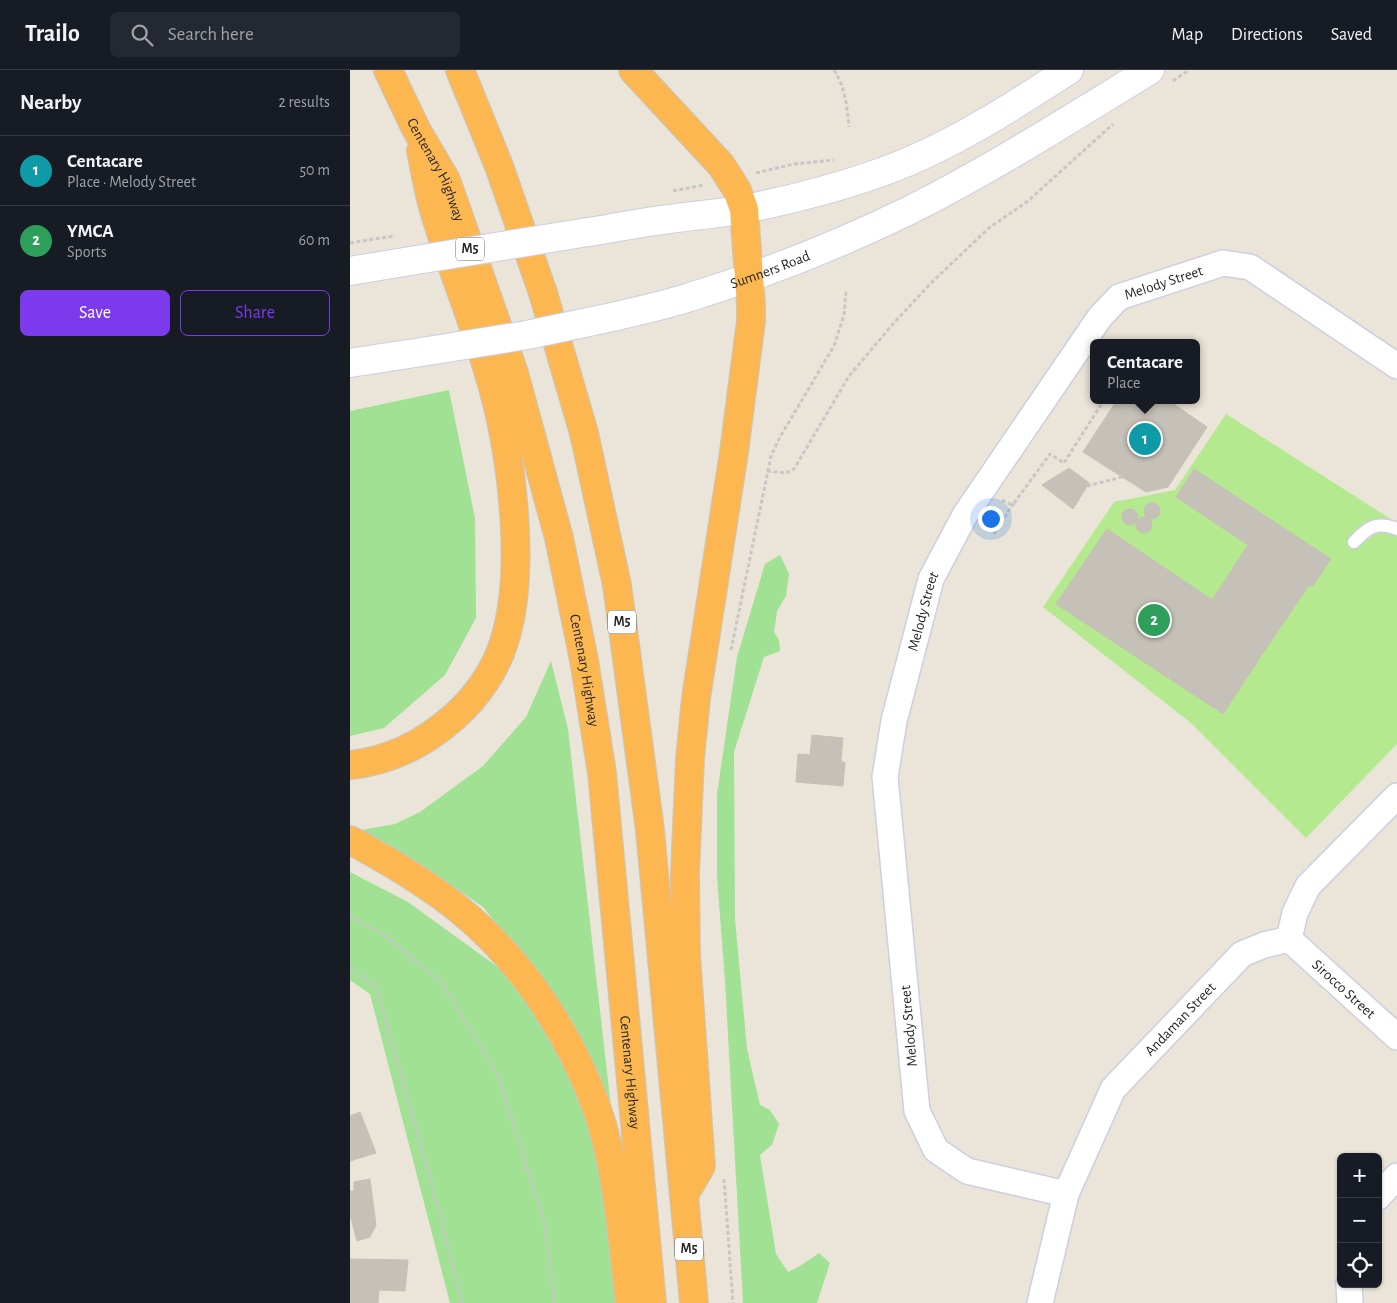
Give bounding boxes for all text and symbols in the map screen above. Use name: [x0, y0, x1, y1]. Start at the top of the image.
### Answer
search box: [110, 12, 460, 57]
icon: search: [128, 21, 156, 49]
text: Trailo: [25, 22, 80, 46]
text: Search here: [168, 25, 254, 44]
text: Map: [1172, 26, 1203, 44]
text: Directions: [1231, 26, 1303, 44]
text: Saved: [1331, 26, 1372, 44]
text: Nearby: [20, 92, 81, 113]
text: 2 results: [278, 94, 330, 110]
street label: Centenary Highway: [404, 116, 468, 224]
text: Centacare: [67, 152, 143, 171]
text: 1: [33, 162, 39, 178]
text: 50 m: [299, 162, 330, 178]
text: Place · Melody Street: [67, 174, 196, 190]
text: YMCA: [67, 222, 114, 241]
text: 2: [32, 232, 40, 248]
text: 60 m: [299, 232, 330, 248]
road number: M5: [456, 238, 484, 260]
text: Sports: [67, 244, 107, 260]
street label: Sumners Road: [728, 248, 812, 291]
street label: Melody Street: [1122, 263, 1205, 302]
button: Save: [20, 290, 170, 336]
button: Share: [180, 290, 330, 336]
popup: [1090, 339, 1200, 404]
text: Centacare: [1107, 353, 1183, 372]
text: Place: [1107, 375, 1140, 391]
pin: 1: [1129, 420, 1161, 458]
your location: [978, 506, 1004, 532]
street label: Melody Street: [905, 569, 941, 653]
pin: 2: [1138, 601, 1170, 639]
road number: M5: [608, 610, 636, 634]
street label: Centenary Highway: [567, 613, 602, 728]
street label: Sirocco Street: [1309, 956, 1379, 1021]
street label: Andaman Street: [1142, 979, 1218, 1059]
street label: Melody Street: [898, 985, 920, 1067]
street label: Centenary Highway: [617, 1015, 643, 1131]
map controls: [1337, 1153, 1382, 1288]
button: +: [1337, 1153, 1382, 1198]
button: −: [1337, 1198, 1382, 1243]
road number: M5: [675, 1238, 703, 1260]
button: locate: [1337, 1243, 1382, 1288]

